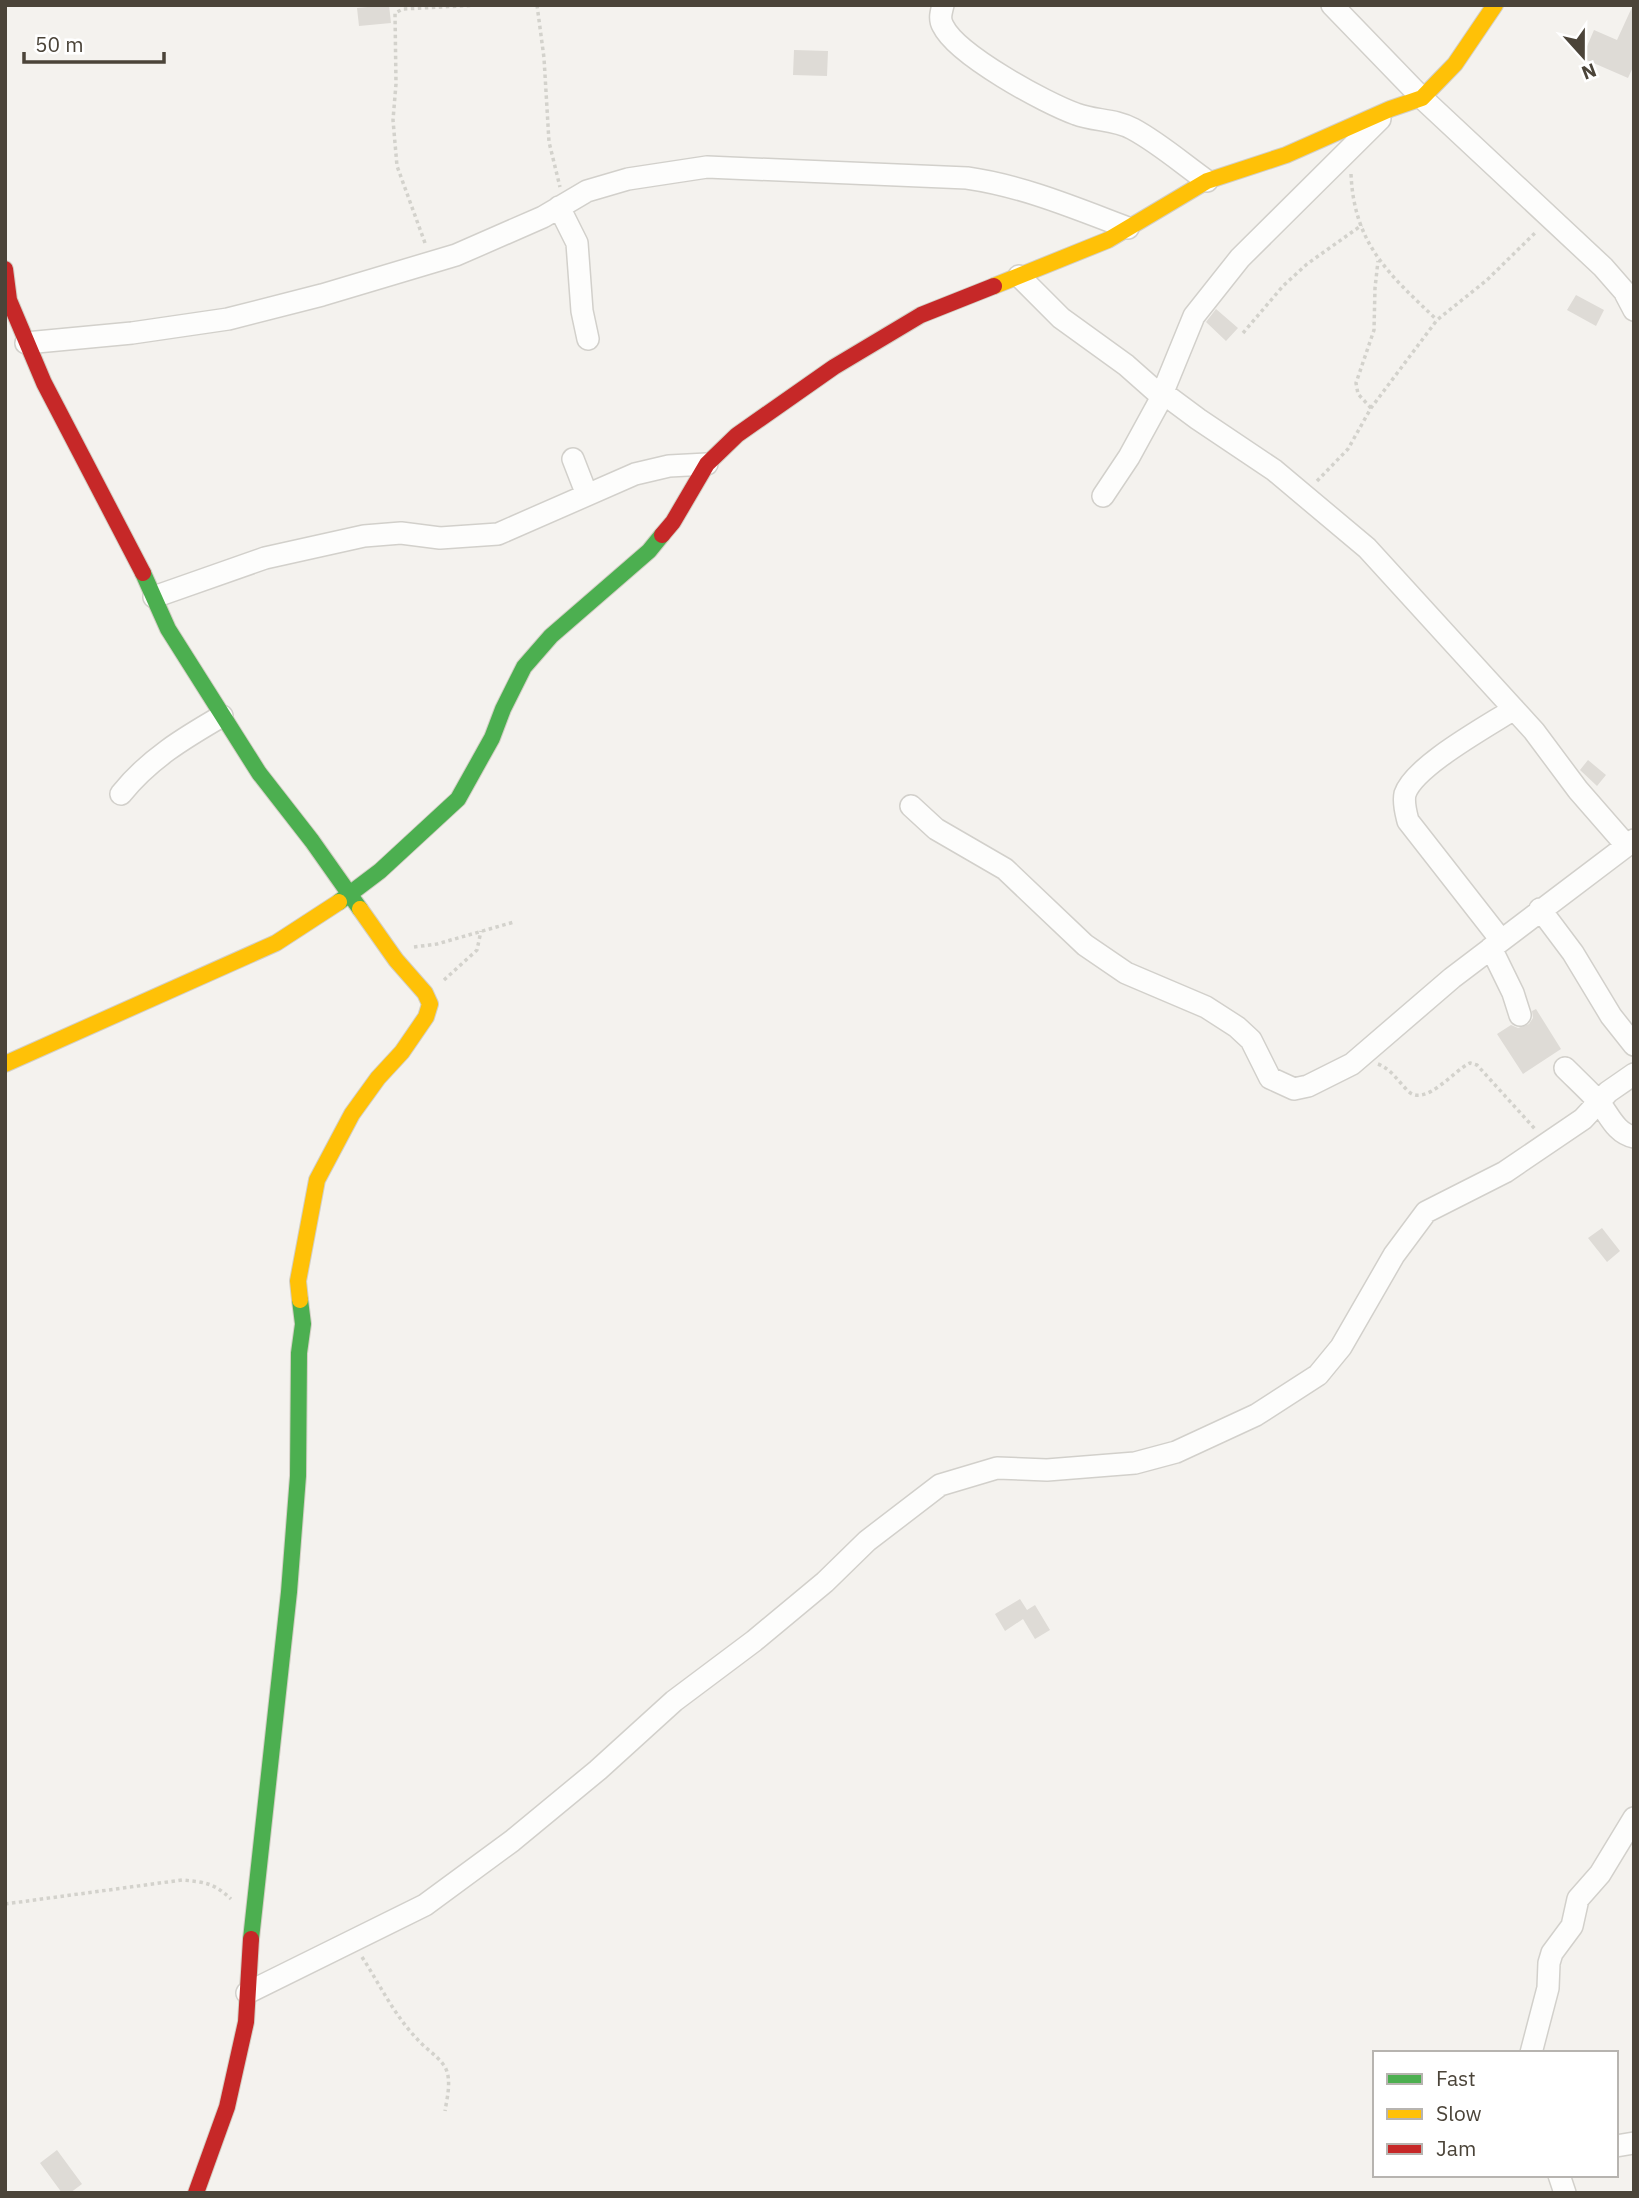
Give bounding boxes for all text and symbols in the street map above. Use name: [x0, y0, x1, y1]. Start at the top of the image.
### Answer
scale bar: [24, 21, 164, 65]
north arrow: [1548, 21, 1618, 91]
text: 50 m: [35, 30, 84, 58]
text: N: [1578, 58, 1600, 86]
legend: [1373, 2051, 1618, 2177]
text: Fast: [1436, 2064, 1476, 2092]
text: Slow: [1436, 2099, 1482, 2127]
text: Jam: [1436, 2134, 1476, 2162]

